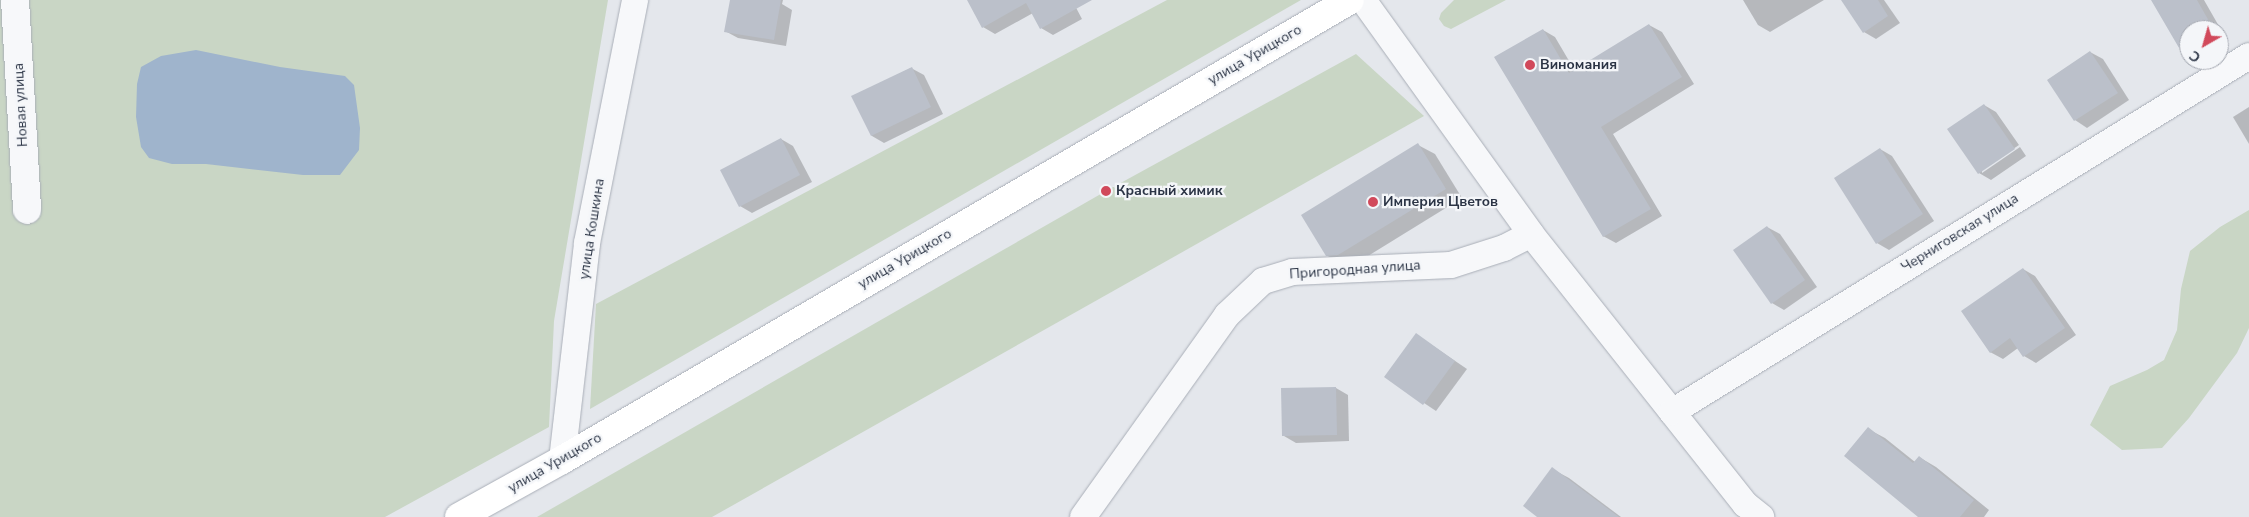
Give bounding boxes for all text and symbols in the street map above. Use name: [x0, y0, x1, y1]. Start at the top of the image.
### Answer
north arrow: [2179, 20, 2229, 70]
street label: улица Урицкого: [1205, 21, 1305, 89]
text: С: [2185, 46, 2205, 67]
place label: Виномания: [1540, 57, 1617, 73]
marker: Виномания: [1524, 59, 1536, 71]
street label: Новая улица: [10, 63, 32, 147]
street label: улица Кошкина: [576, 177, 608, 281]
place label: Красный химик: [1116, 183, 1222, 199]
marker: Красный химик: [1100, 185, 1112, 197]
street label: Черниговская улица: [1898, 190, 2022, 276]
place label: Империя Цветов: [1383, 194, 1498, 210]
marker: Империя Цветов: [1367, 196, 1379, 208]
street label: улица Урицкого: [855, 225, 955, 293]
street label: Пригородная улица: [1289, 257, 1421, 283]
street label: улица Урицкого: [505, 429, 605, 497]

